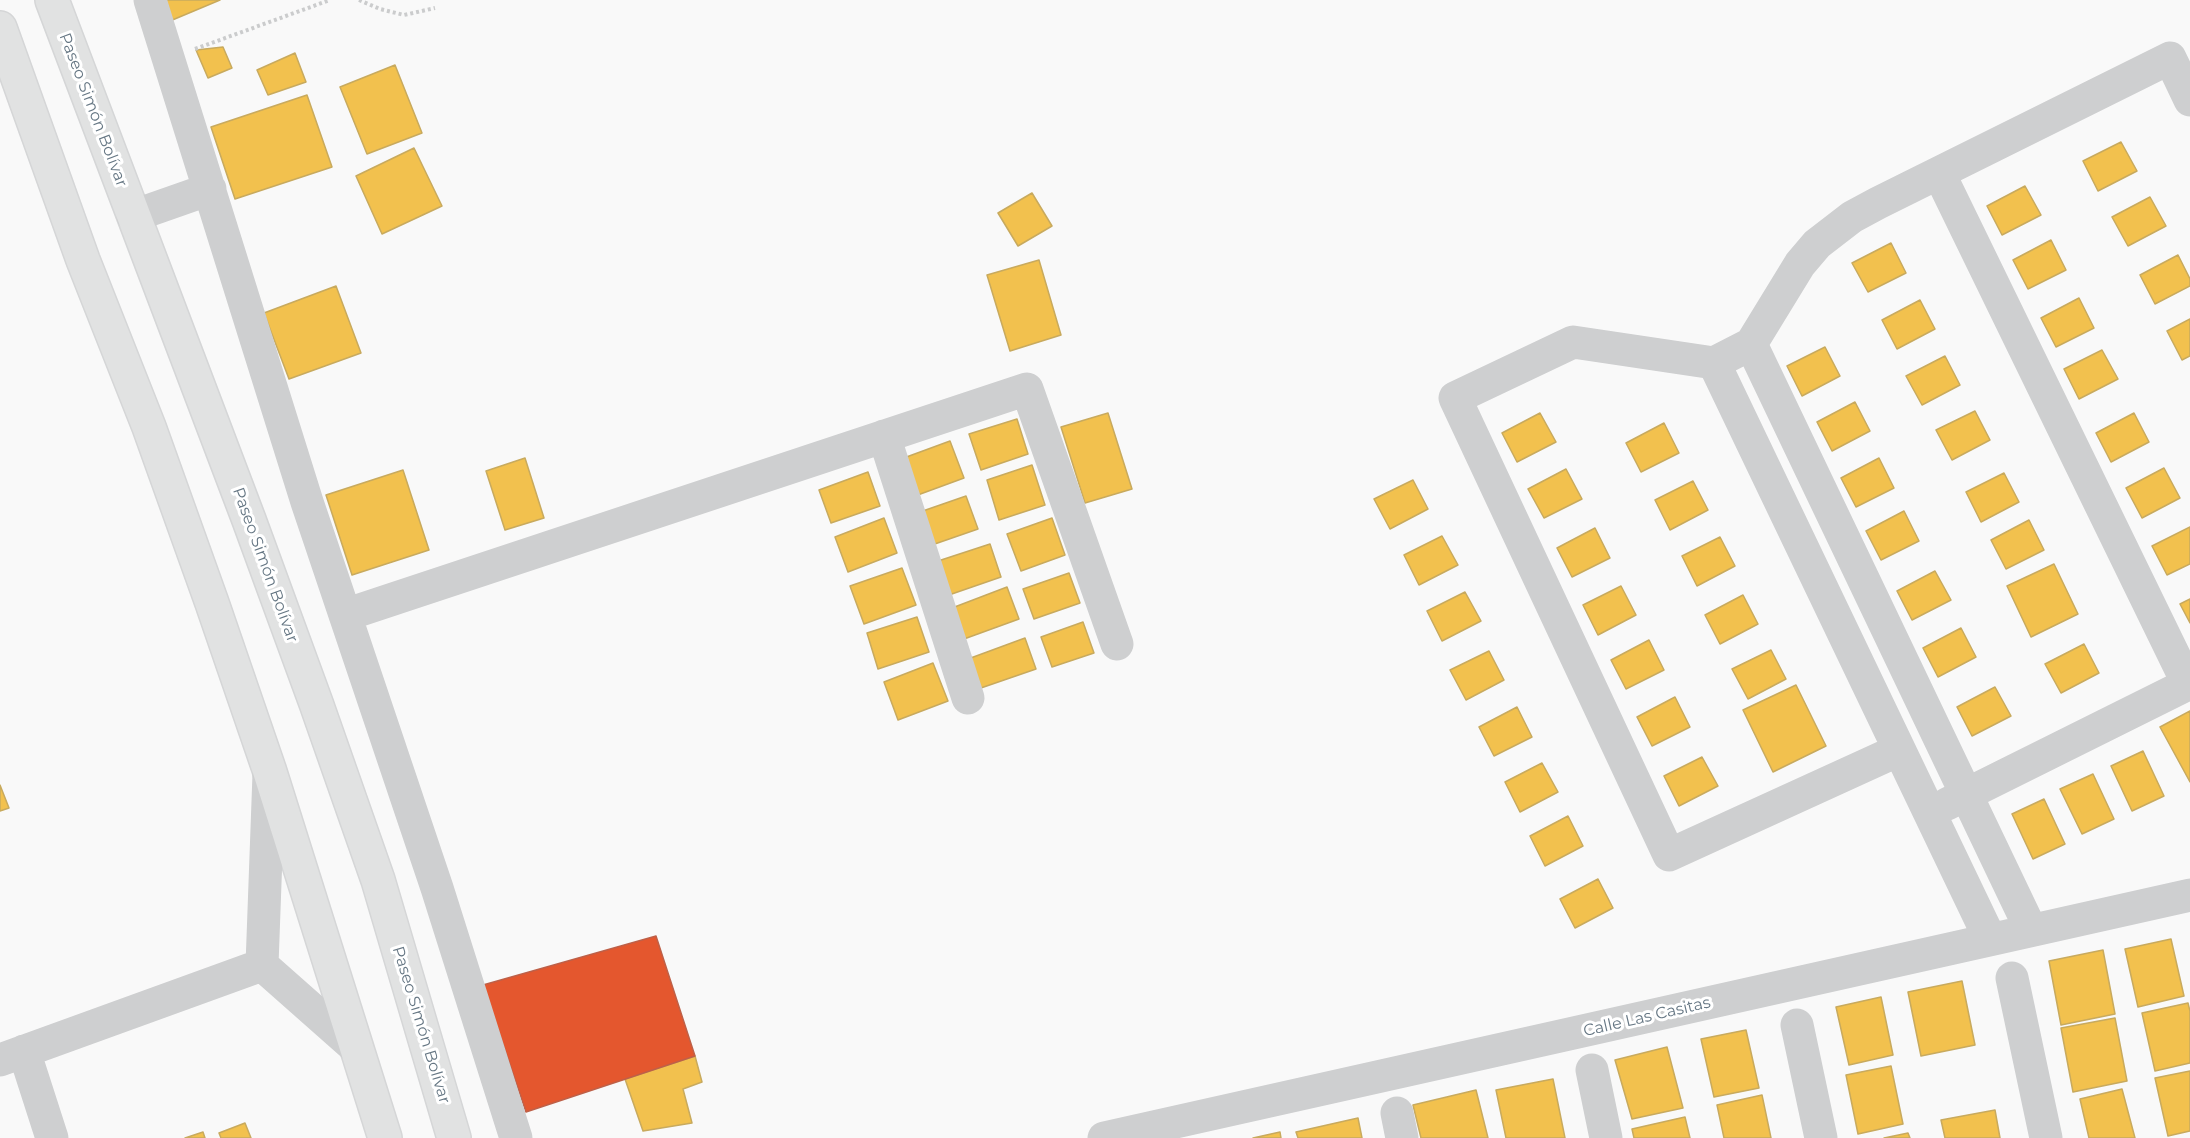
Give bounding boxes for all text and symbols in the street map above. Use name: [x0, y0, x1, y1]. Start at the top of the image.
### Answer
street label: Paseo Simón Bolívar: [55, 30, 131, 190]
street label: Paseo Simón Bolívar: [228, 485, 302, 645]
street label: Paseo Simón Bolívar: [388, 944, 454, 1106]
street label: Calle Las Casitas: [1581, 993, 1713, 1041]

